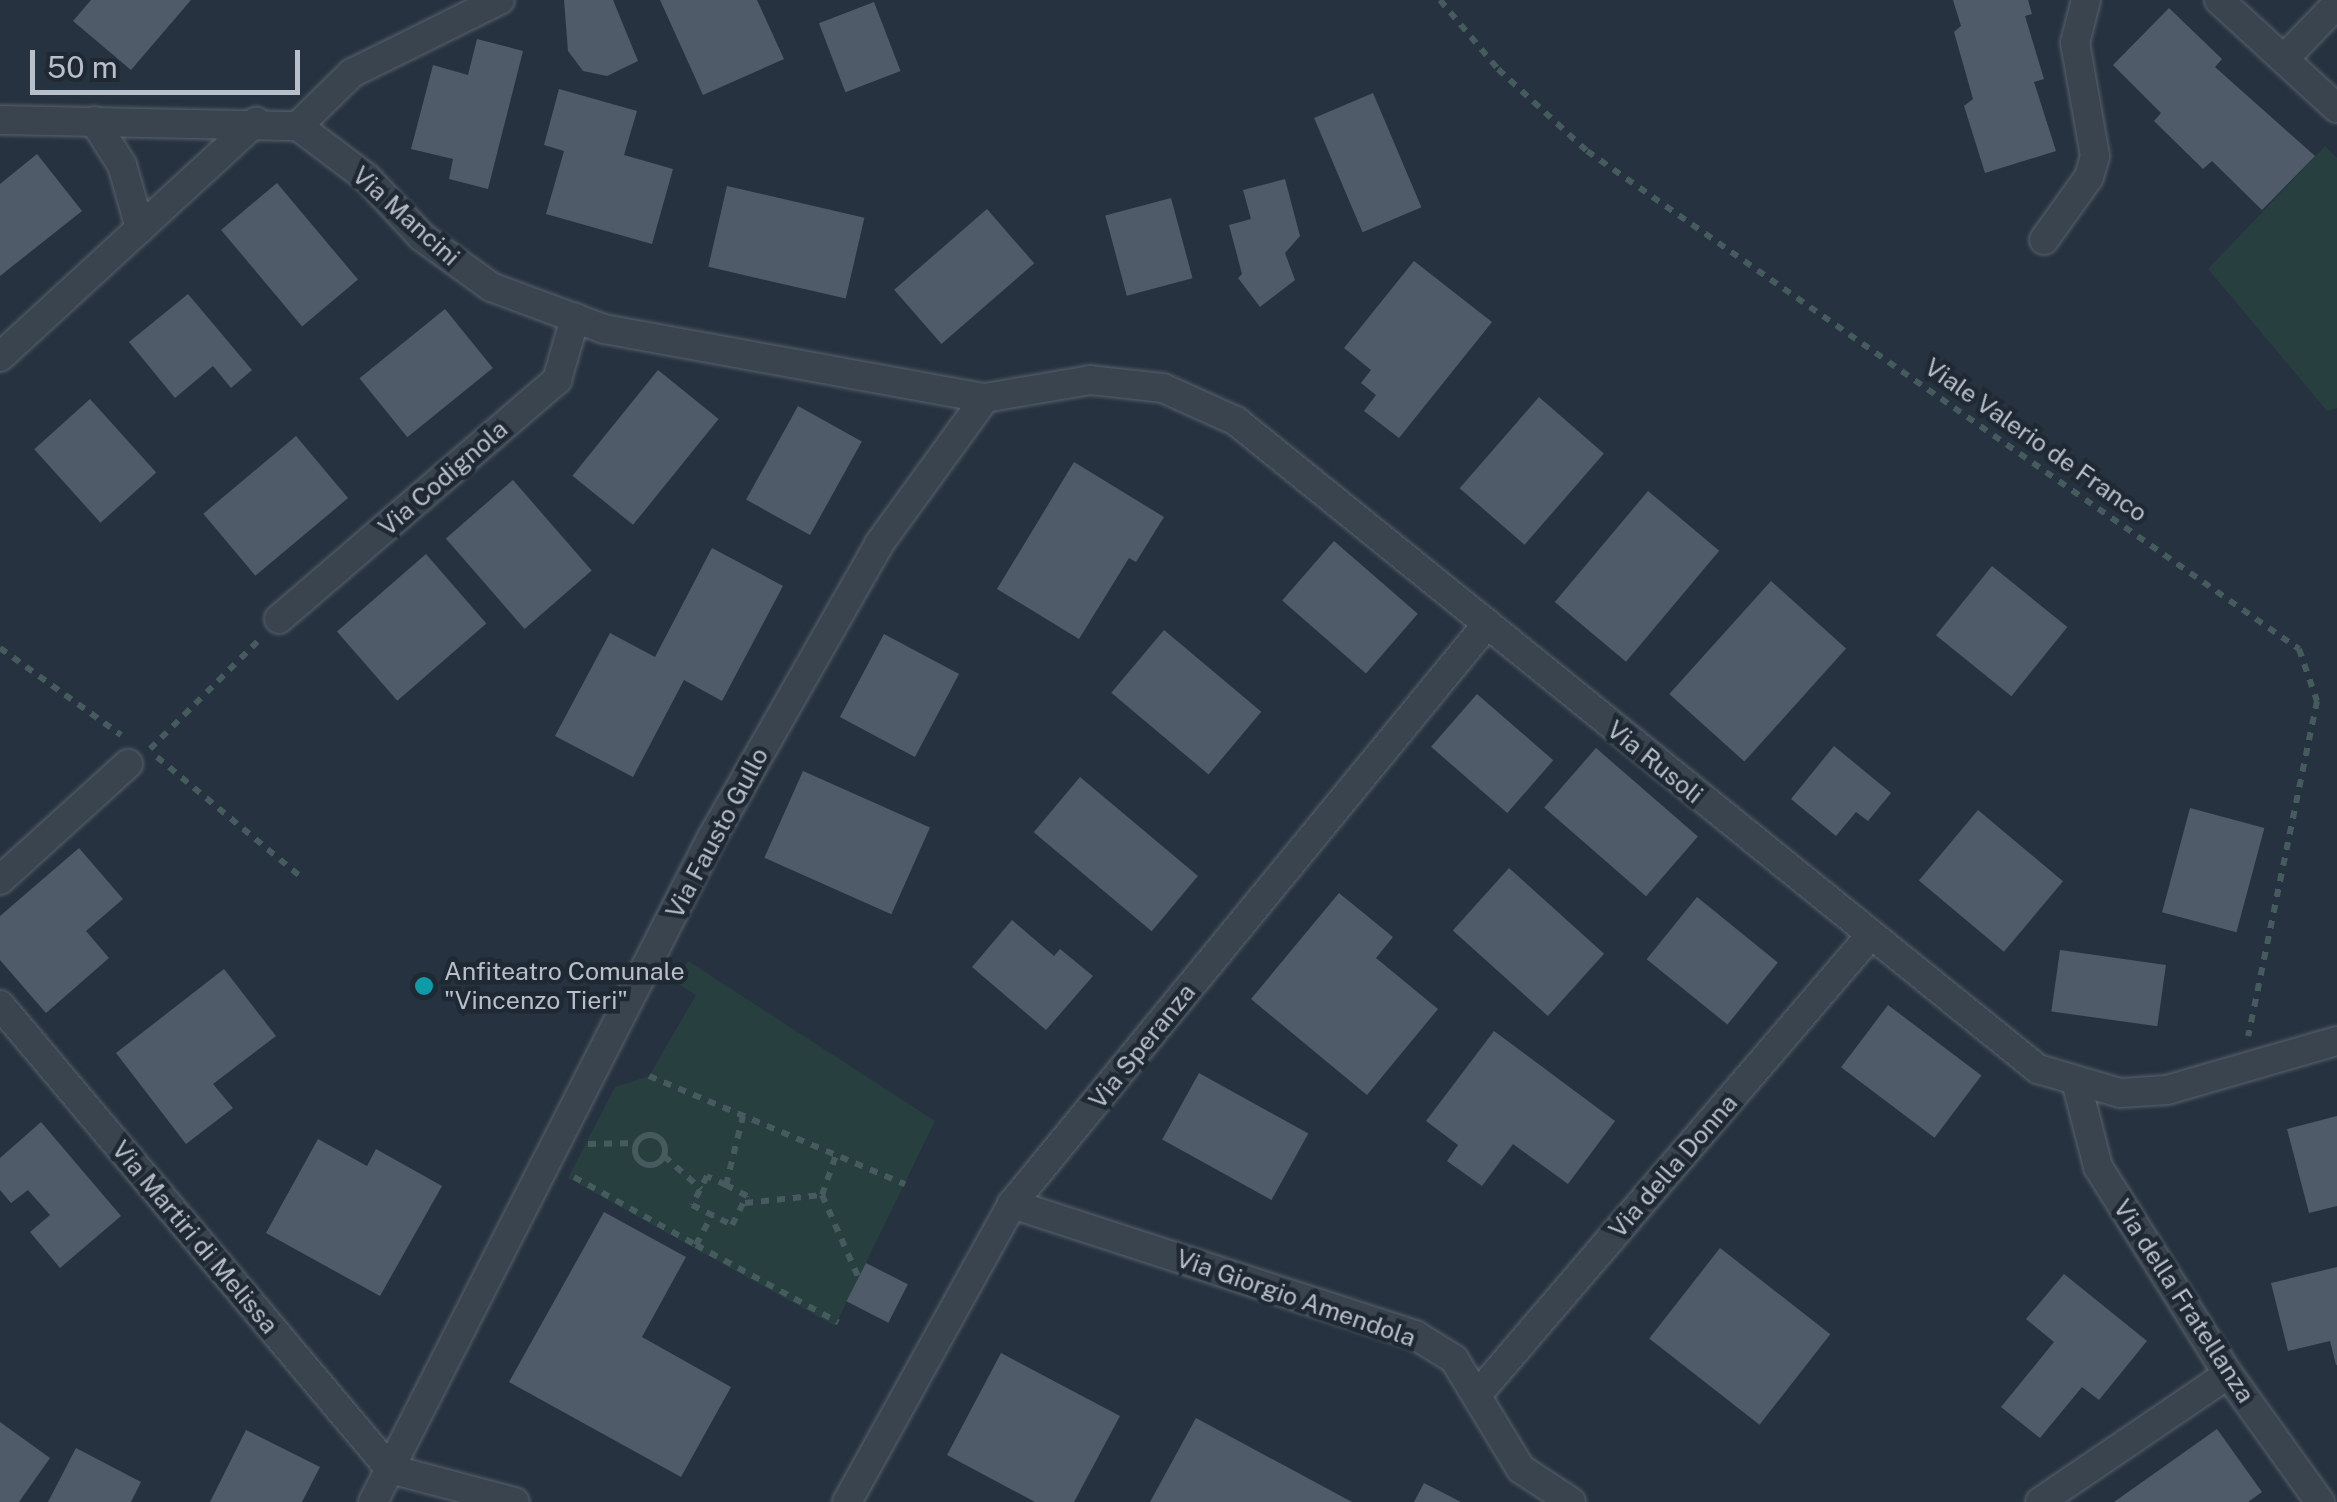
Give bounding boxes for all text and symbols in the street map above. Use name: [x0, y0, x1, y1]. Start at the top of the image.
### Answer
scale bar: [35, 30, 305, 92]
text: 50 m: [47, 49, 118, 85]
street label: Via Mancini: [346, 160, 466, 272]
street label: Viale Valerio de Franco: [1918, 351, 2154, 529]
street label: Via Codignola: [372, 414, 514, 542]
street label: Via Rusoli: [1601, 714, 1709, 810]
street label: Via Fausto Gullo: [659, 742, 775, 924]
place label: Anfiteatro Comunale "Vincenzo Tieri": [444, 957, 685, 1016]
marker: Anfiteatro Comunale "Vincenzo Tieri": [413, 975, 435, 997]
street label: Via Speranza: [1082, 977, 1202, 1115]
street label: Via della Donna: [1602, 1088, 1744, 1244]
street label: Via Martiri di Melissa: [106, 1134, 284, 1340]
street label: Via della Fratellanza: [2107, 1194, 2261, 1408]
street label: Via Giorgio Amendola: [1172, 1243, 1420, 1353]

